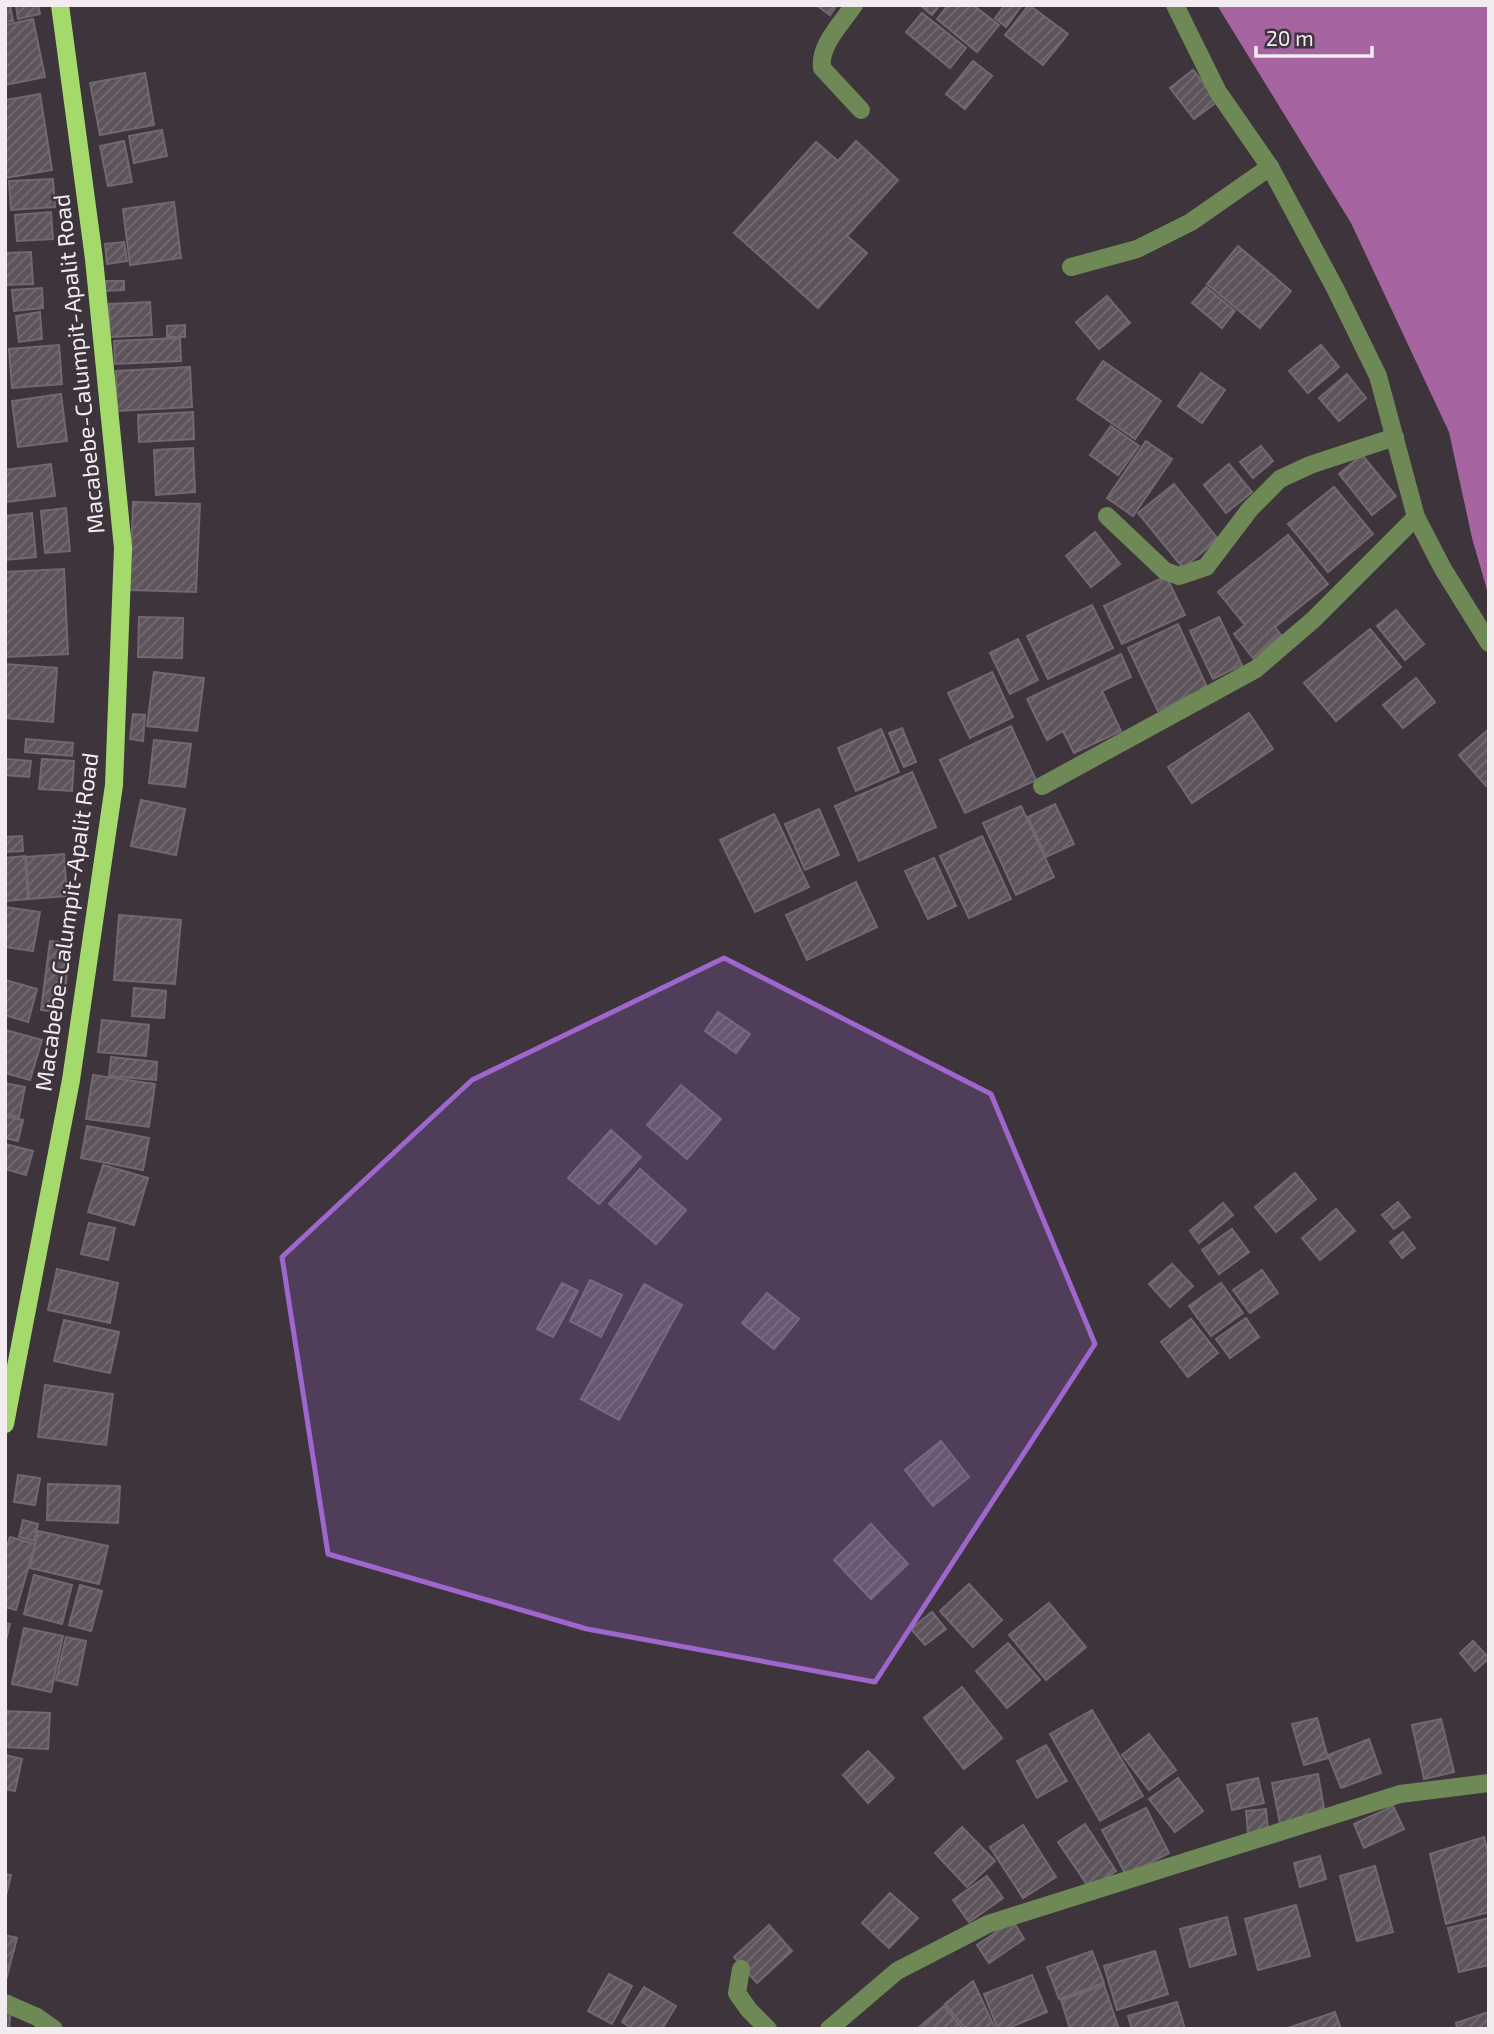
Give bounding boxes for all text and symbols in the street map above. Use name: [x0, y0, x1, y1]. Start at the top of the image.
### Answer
scale bar: [1256, 14, 1372, 58]
text: 20 m: [1266, 25, 1314, 50]
street label: Macabebe-Calumpit-Apalit Road: [46, 193, 110, 535]
street label: Macabebe-Calumpit-Apalit Road: [28, 751, 104, 1093]

